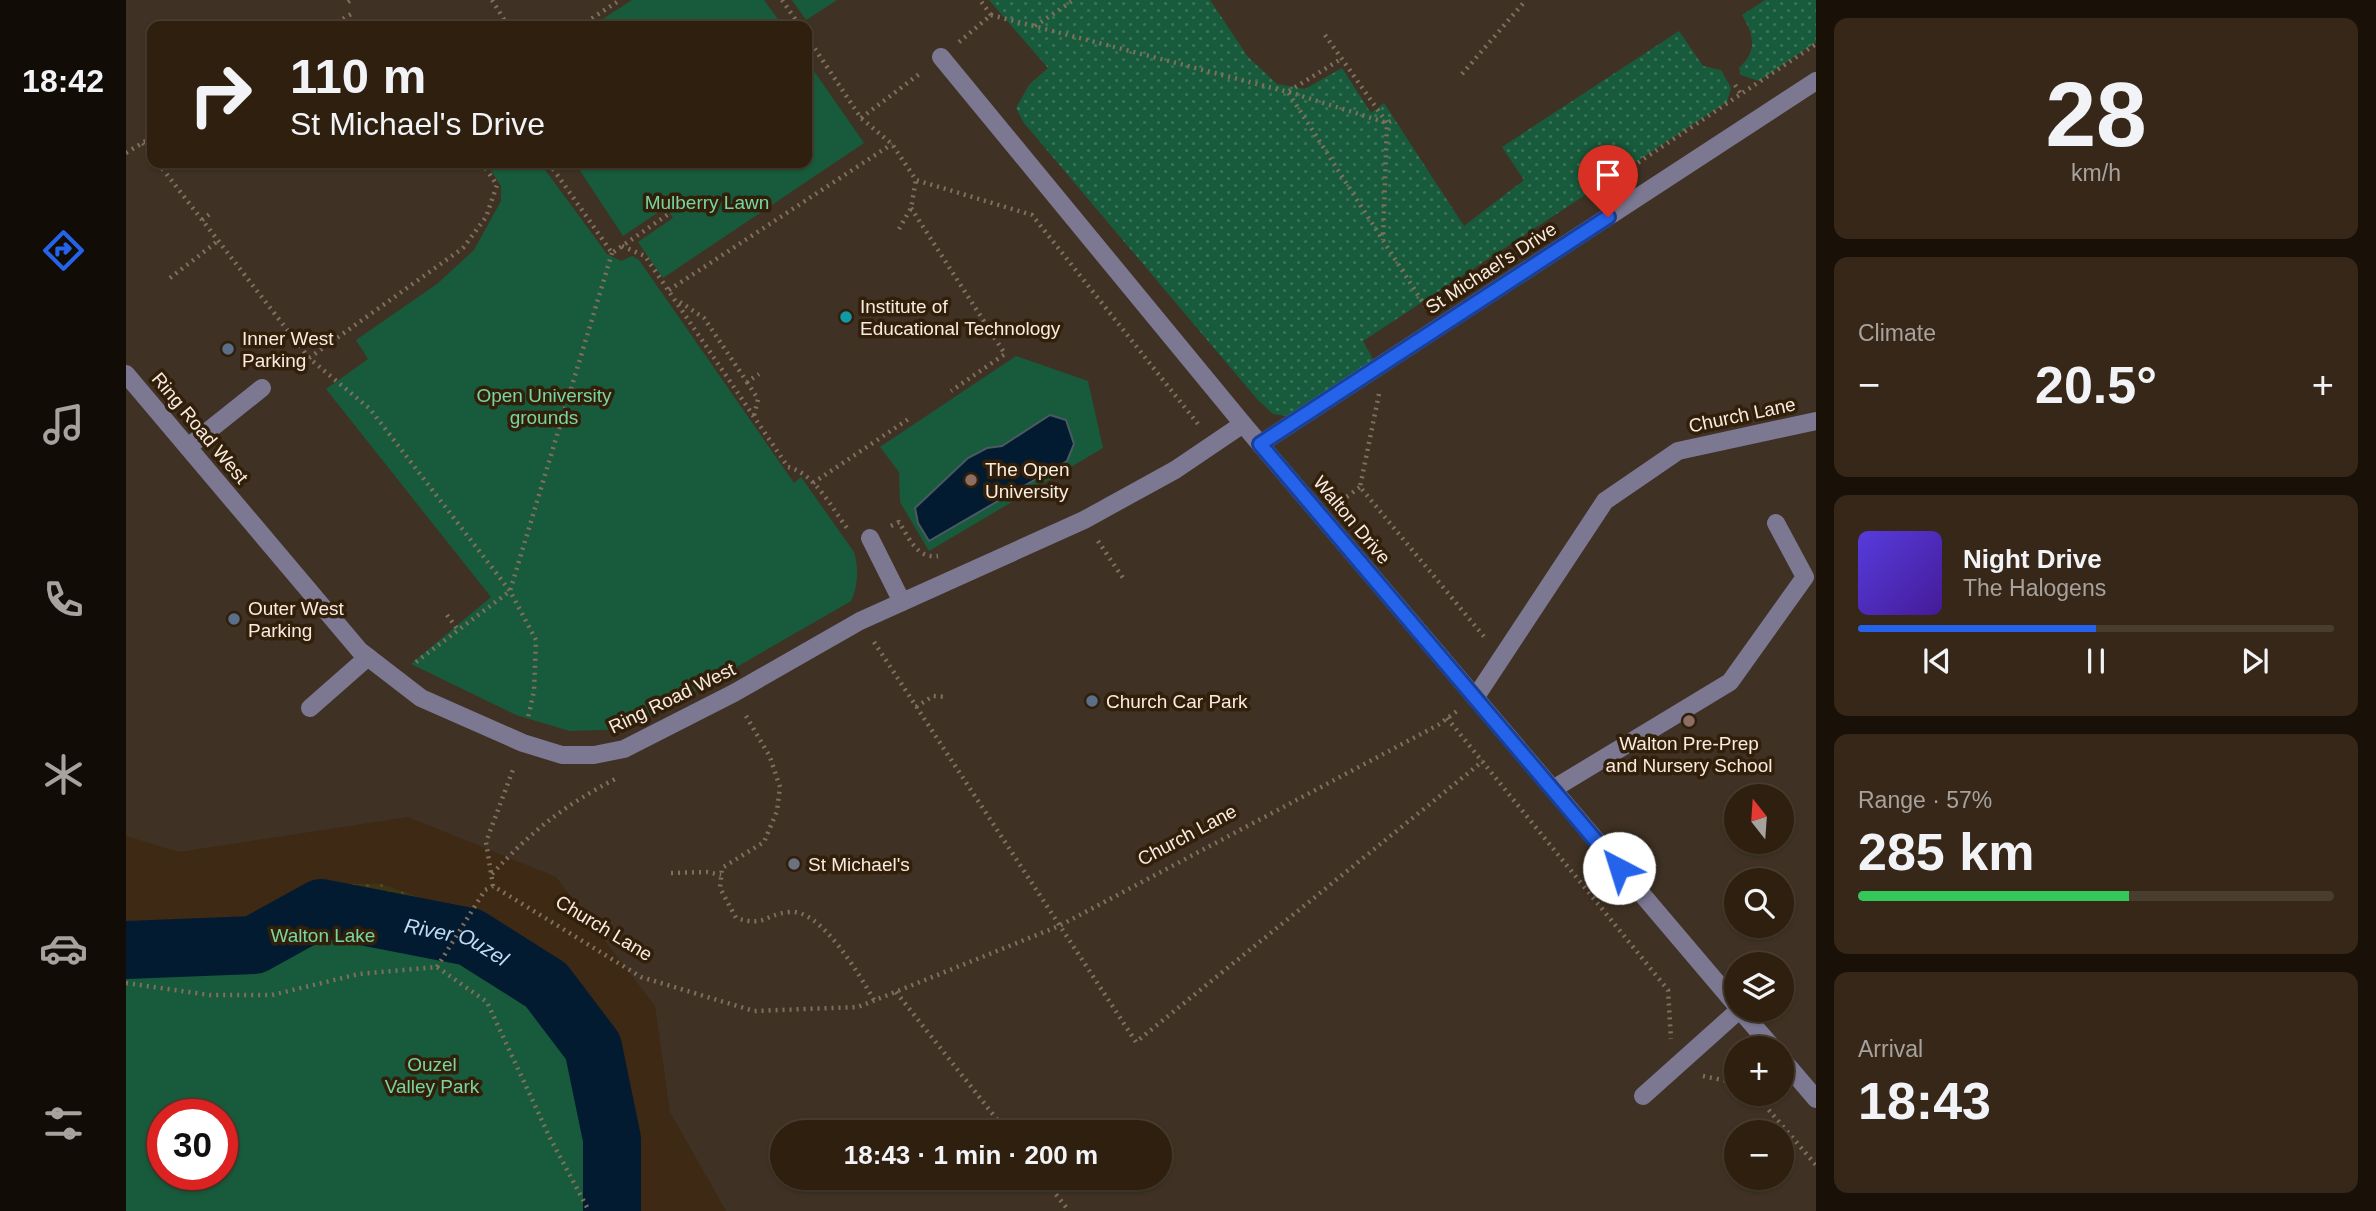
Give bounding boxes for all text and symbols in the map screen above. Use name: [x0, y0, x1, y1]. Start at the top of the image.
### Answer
icon: right: [175, 49, 266, 140]
text: 110 m: [290, 49, 426, 103]
text: 18:42: [22, 63, 104, 99]
text: 28: [2045, 64, 2147, 165]
text: St Michael's Drive: [290, 106, 545, 142]
pin: [1578, 145, 1638, 217]
icon: arrive: [1589, 156, 1627, 194]
text: km/h: [2071, 160, 2121, 186]
park label: Mulberry Lawn: [645, 192, 769, 213]
street label: St Michael's Drive: [1422, 218, 1560, 318]
icon: directions: [39, 226, 88, 275]
place label: Institute of Educational Technology: [860, 296, 1061, 339]
marker: Institute of Educational Technology: [838, 309, 854, 325]
text: Climate: [1858, 320, 1936, 346]
place label: Inner West Parking: [242, 328, 334, 371]
marker: Inner West Parking: [220, 341, 236, 357]
text: 20.5°: [2035, 356, 2157, 414]
text: −: [1858, 364, 1880, 406]
text: +: [2312, 364, 2334, 406]
street label: Ring Road West: [148, 368, 253, 488]
park label: Open University grounds: [476, 385, 612, 428]
street label: Church Lane: [1687, 393, 1797, 437]
icon: music: [39, 400, 88, 449]
place label: The Open University: [985, 459, 1070, 502]
marker: The Open University: [963, 472, 979, 488]
street label: Walton Drive: [1309, 472, 1395, 568]
text: Night Drive: [1963, 544, 2102, 574]
icon: phone: [39, 575, 88, 624]
text: The Halogens: [1963, 575, 2106, 601]
place label: Outer West Parking: [248, 598, 344, 641]
marker: Outer West Parking: [226, 611, 242, 627]
icon: previous: [1918, 642, 1956, 680]
icon: pause: [2077, 642, 2115, 680]
icon: next: [2236, 642, 2274, 680]
street label: Ring Road West: [605, 658, 739, 738]
place label: Church Car Park: [1106, 691, 1248, 712]
marker: Church Car Park: [1084, 693, 1100, 709]
marker: Walton Pre-Prep and Nursery School: [1681, 713, 1697, 729]
place label: Walton Pre-Prep and Nursery School: [1606, 733, 1772, 776]
icon: climate: [39, 750, 88, 799]
north arrow: [1724, 784, 1794, 854]
map controls: [1724, 784, 1794, 1190]
text: Range · 57%: [1858, 787, 1992, 813]
street label: Church Lane: [1134, 800, 1240, 870]
text: 285 km: [1858, 823, 2034, 881]
position arrow: [1582, 831, 1656, 905]
place label: St Michael's: [808, 854, 910, 875]
marker: St Michael's: [786, 856, 802, 872]
button: search: [1724, 868, 1794, 938]
street label: Church Lane: [552, 891, 656, 965]
water label: River Ouzel: [403, 913, 514, 971]
icon: car: [39, 924, 88, 973]
park label: Walton Lake: [271, 925, 375, 946]
button: layers: [1724, 952, 1794, 1022]
button: +: [1724, 1036, 1794, 1106]
text: Arrival: [1858, 1036, 1923, 1062]
park label: Ouzel Valley Park: [385, 1054, 480, 1097]
text: 18:43: [1858, 1072, 1991, 1130]
icon: filters: [39, 1099, 88, 1148]
speed limit sign: 30: [147, 1099, 238, 1190]
button: −: [1724, 1120, 1794, 1190]
text: 18:43 · 1 min · 200 m: [844, 1140, 1098, 1170]

